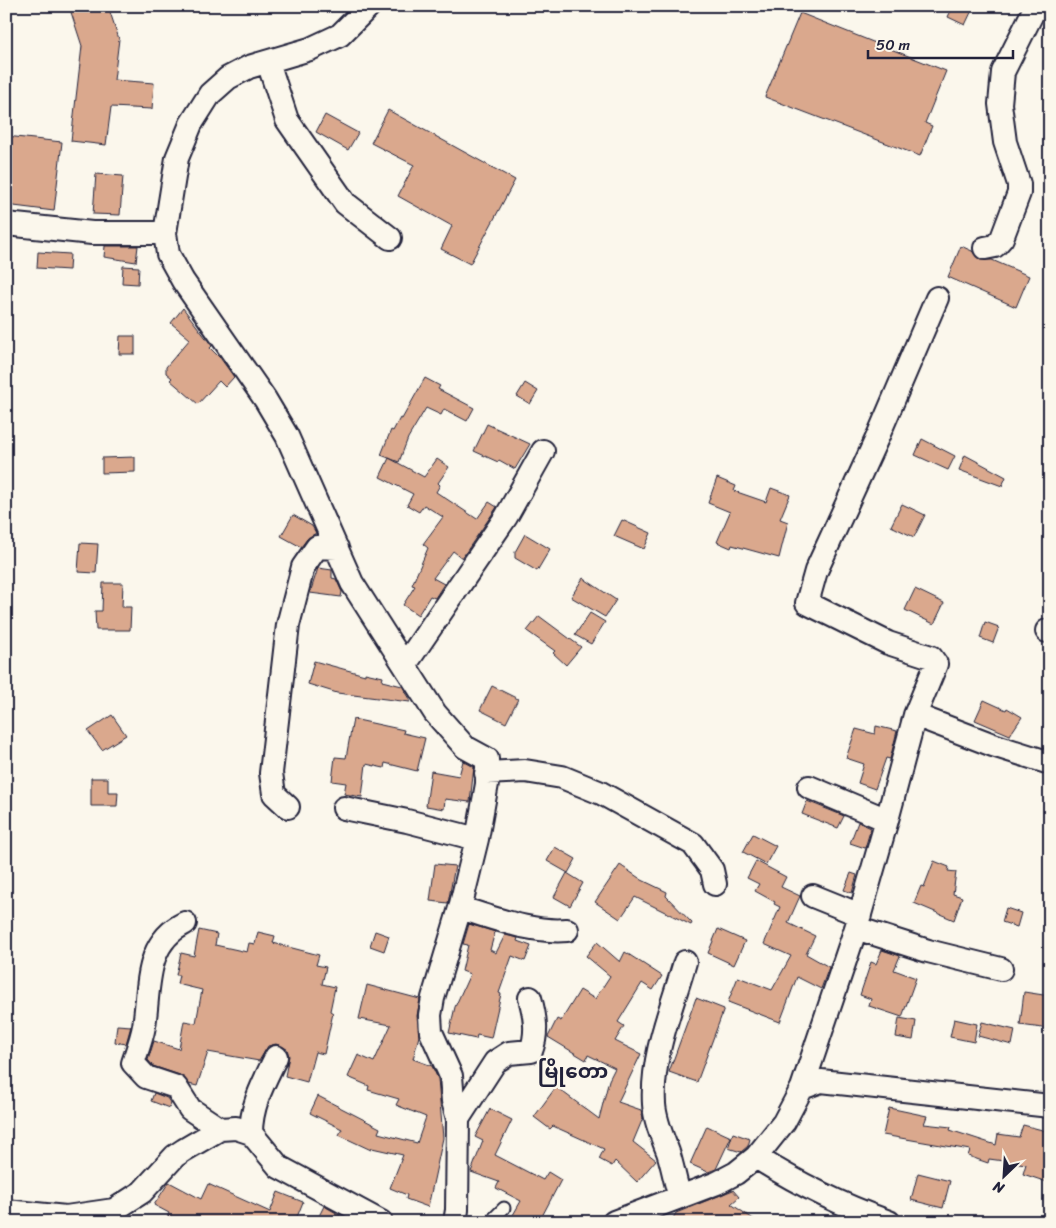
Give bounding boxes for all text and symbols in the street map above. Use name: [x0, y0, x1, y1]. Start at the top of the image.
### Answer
scale bar: [868, 28, 1014, 60]
text: 50 m: [876, 32, 911, 58]
district label: မြိုတော: [538, 1054, 608, 1089]
north arrow: [978, 1150, 1028, 1200]
text: N: [989, 1174, 1009, 1201]

